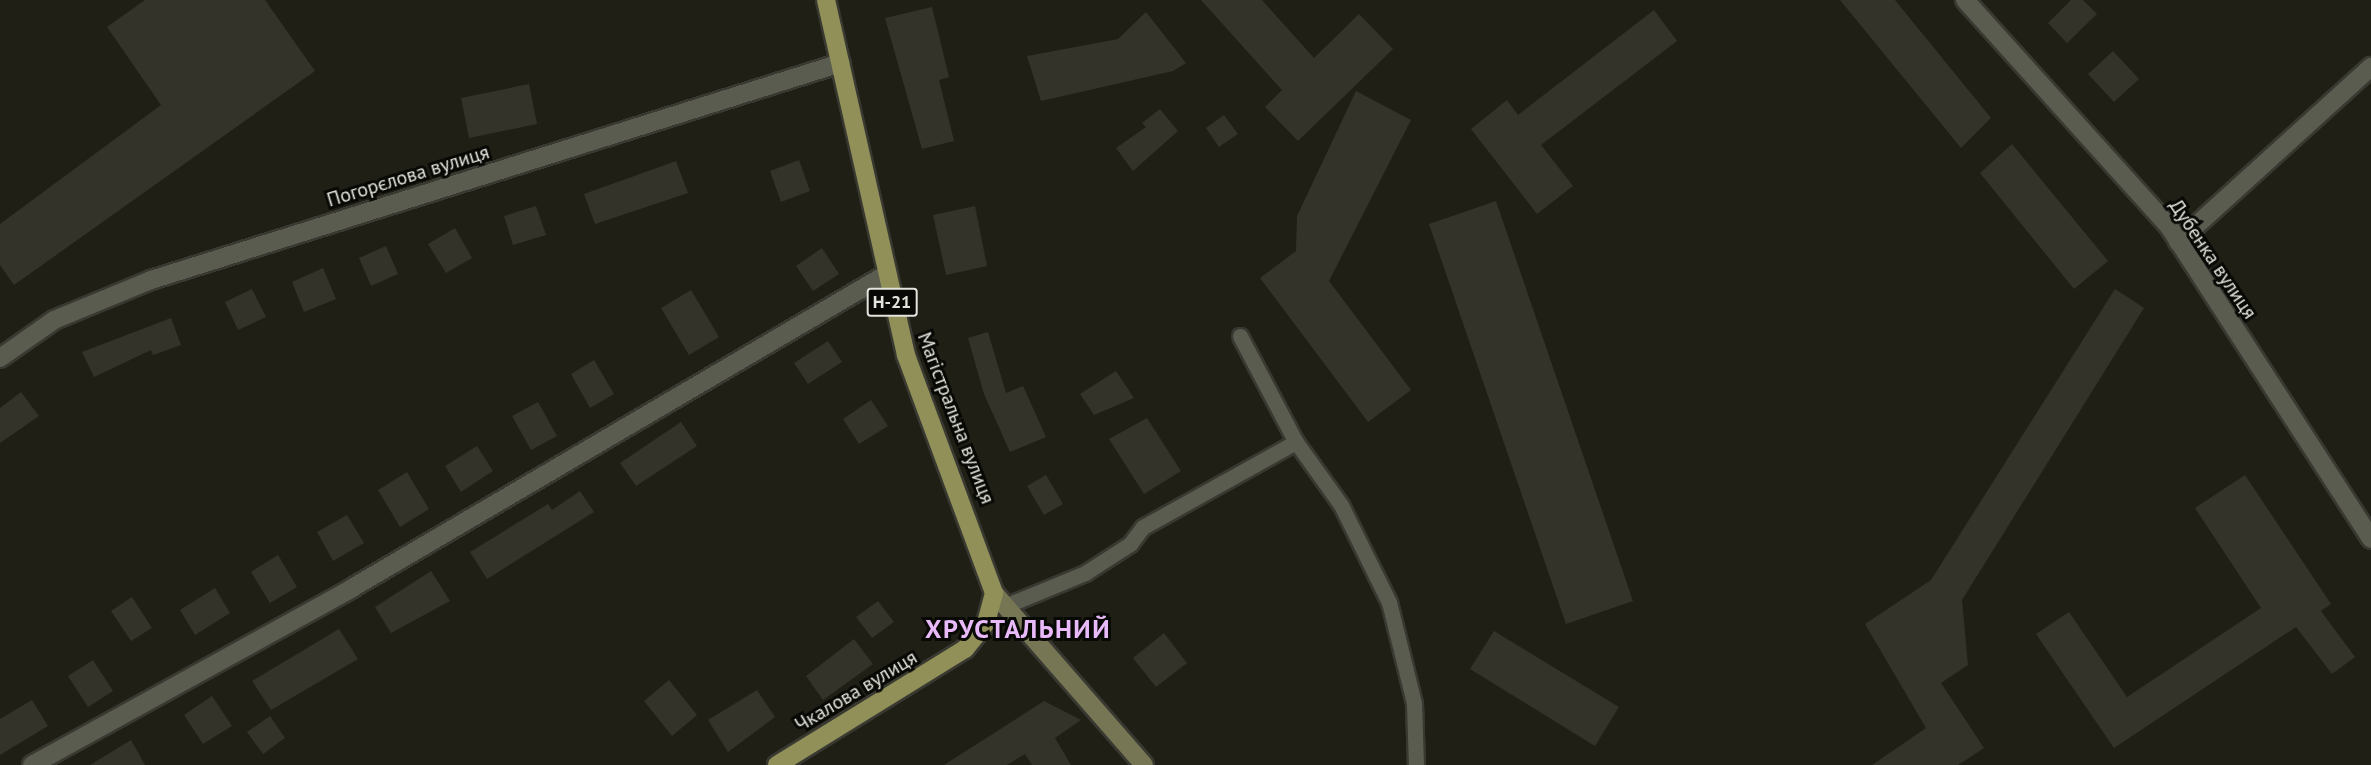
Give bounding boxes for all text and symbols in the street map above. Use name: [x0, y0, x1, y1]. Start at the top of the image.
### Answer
street label: Погорєлова вулиця: [324, 140, 492, 212]
street label: Дубенка вулиця: [2164, 195, 2262, 323]
road number: Н-21: [866, 287, 918, 317]
street label: Магістральна вулиця: [912, 329, 1000, 507]
district label: ХРУСТАЛЬНИЙ: [925, 613, 1111, 645]
street label: Чкалова вулиця: [791, 645, 921, 737]

